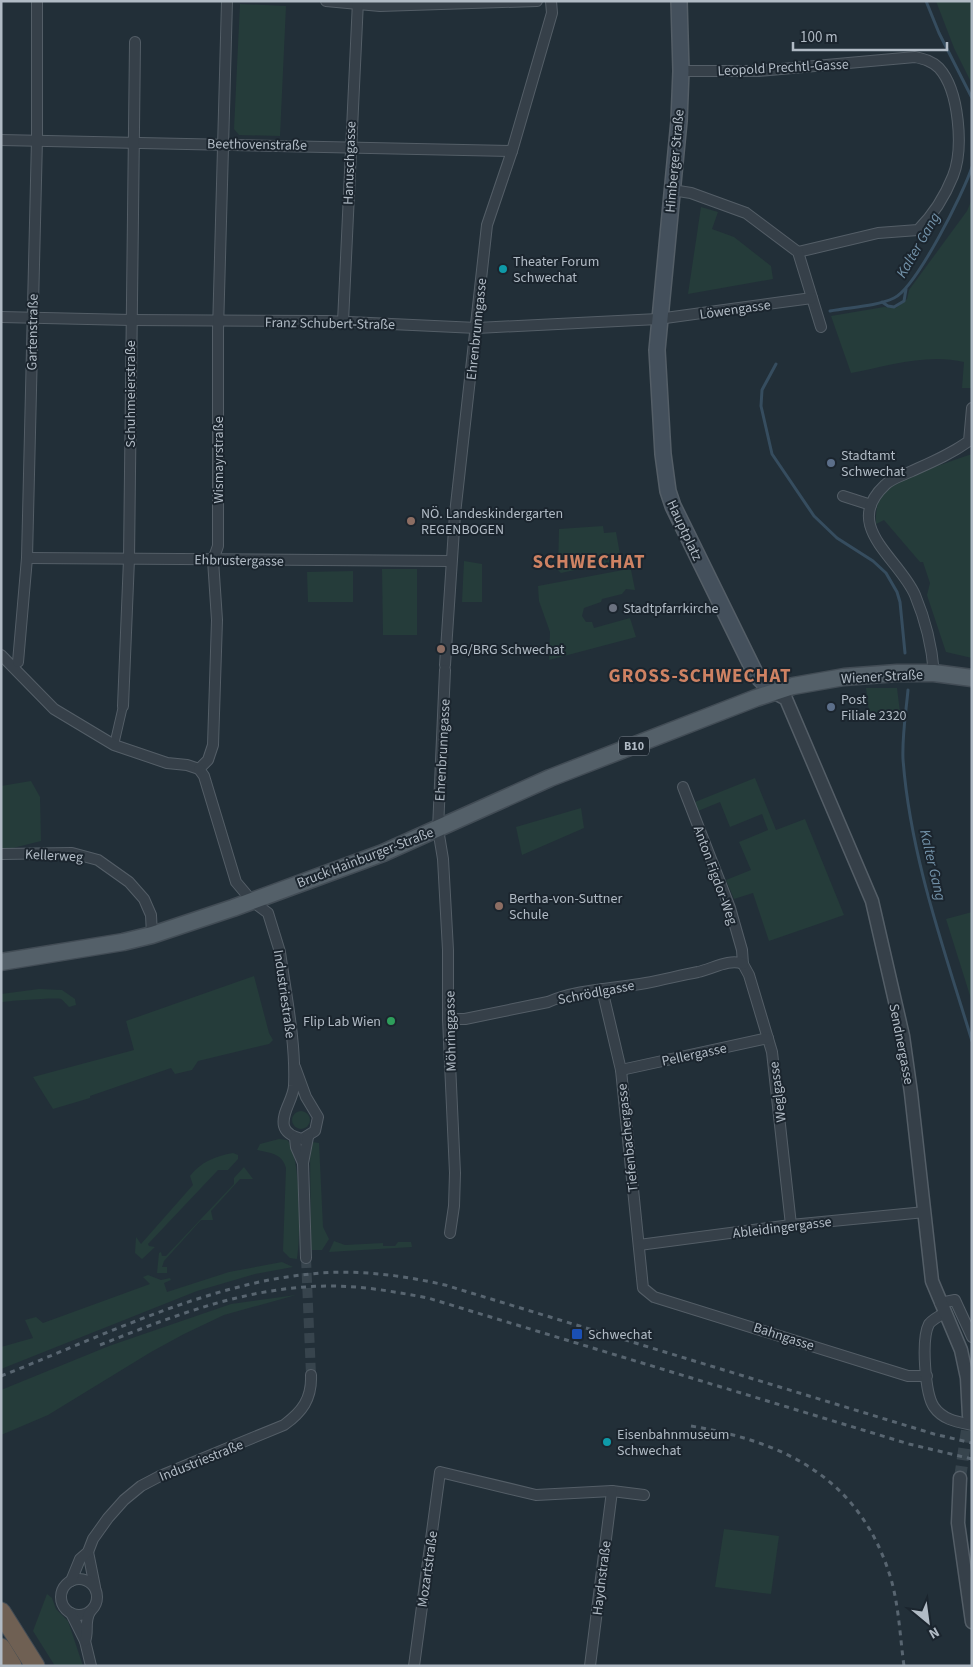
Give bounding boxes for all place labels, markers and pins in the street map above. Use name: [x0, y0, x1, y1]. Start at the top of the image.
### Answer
place label: Theater Forum Schwechat: [513, 252, 599, 288]
marker: Theater Forum Schwechat: [497, 263, 509, 275]
place label: Stadtamt Schwechat: [841, 446, 905, 482]
marker: Stadtamt Schwechat: [825, 457, 837, 469]
place label: NÖ. Landeskindergarten REGENBOGEN: [421, 504, 563, 540]
marker: NÖ. Landeskindergarten REGENBOGEN: [405, 515, 417, 527]
place label: Stadtpfarrkirche: [623, 599, 719, 619]
marker: Stadtpfarrkirche: [607, 602, 619, 614]
place label: BG/BRG Schwechat: [451, 640, 565, 660]
marker: BG/BRG Schwechat: [435, 643, 447, 655]
place label: Post Filiale 2320: [841, 690, 907, 726]
marker: Post Filiale 2320: [825, 701, 837, 713]
place label: Bertha-von-Suttner Schule: [509, 889, 622, 925]
marker: Bertha-von-Suttner Schule: [493, 900, 505, 912]
place label: Flip Lab Wien: [303, 1012, 381, 1032]
marker: Flip Lab Wien: [385, 1015, 397, 1027]
place label: Schwechat: [588, 1325, 652, 1345]
marker: Schwechat: [570, 1327, 584, 1341]
place label: Eisenbahnmuseum Schwechat: [617, 1425, 729, 1461]
marker: Eisenbahnmuseum Schwechat: [601, 1436, 613, 1448]

